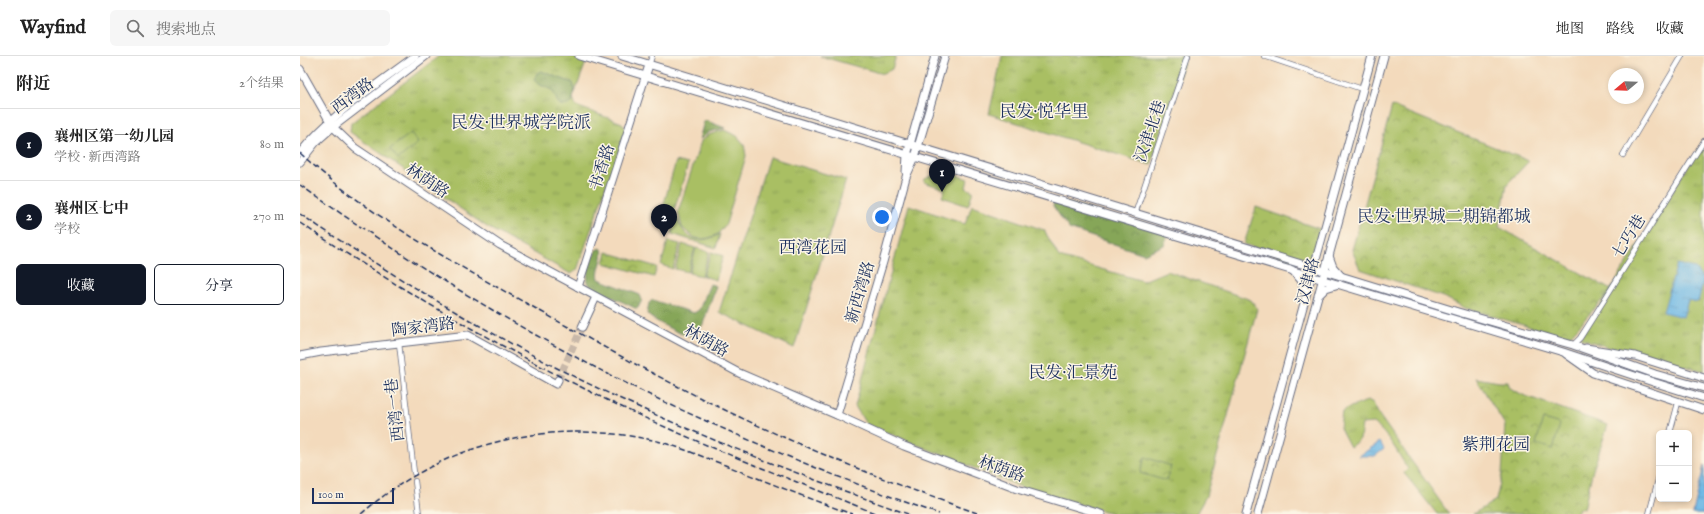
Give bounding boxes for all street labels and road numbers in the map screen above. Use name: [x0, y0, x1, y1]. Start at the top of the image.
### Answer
street label: 西湾路: [328, 74, 378, 119]
street label: 汉津北巷: [1131, 98, 1171, 165]
street label: 书香路: [586, 142, 620, 194]
street label: 林荫路: [401, 160, 452, 203]
street label: 七巧巷: [1608, 211, 1651, 263]
street label: 汉津路: [1293, 256, 1325, 307]
street label: 新西湾路: [842, 259, 880, 326]
street label: 陶家湾路: [390, 314, 456, 342]
street label: 林荫路: [680, 321, 732, 362]
street label: 西湾一巷: [382, 377, 410, 443]
street label: 林荫路: [975, 452, 1027, 487]

